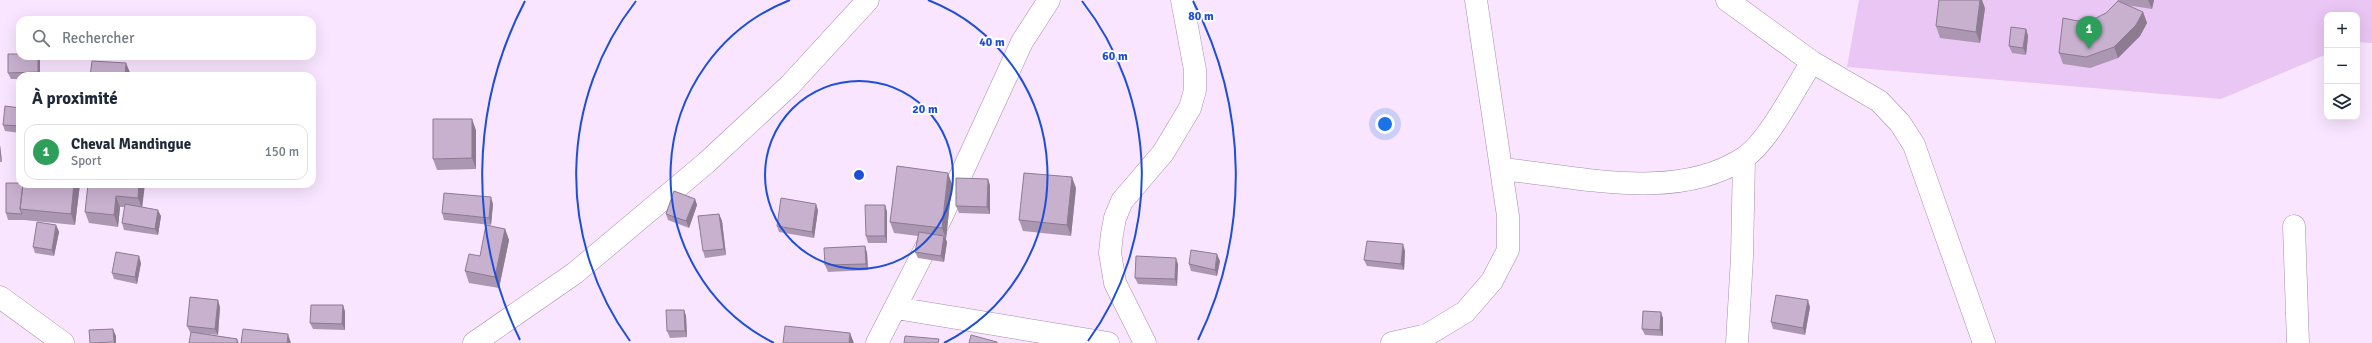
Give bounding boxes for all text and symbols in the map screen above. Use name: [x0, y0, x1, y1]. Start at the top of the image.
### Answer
text: 80 m: [1188, 9, 1214, 24]
map controls: [2324, 12, 2360, 120]
button: +: [2324, 12, 2360, 48]
search box: [16, 16, 316, 60]
pin: 1: [2076, 16, 2102, 49]
icon: search: [30, 27, 52, 49]
text: Rechercher: [62, 29, 135, 47]
text: 40 m: [979, 35, 1005, 50]
button: −: [2324, 48, 2360, 84]
text: 60 m: [1102, 49, 1128, 64]
button: layers: [2324, 84, 2360, 120]
text: À proximité: [32, 88, 118, 109]
text: 20 m: [912, 102, 938, 117]
your location: [1375, 114, 1395, 134]
text: Cheval Mandingue: [71, 135, 191, 153]
text: 1: [42, 144, 50, 160]
text: 150 m: [265, 144, 299, 160]
text: Sport: [71, 153, 101, 169]
centre of rings: [852, 168, 866, 182]

